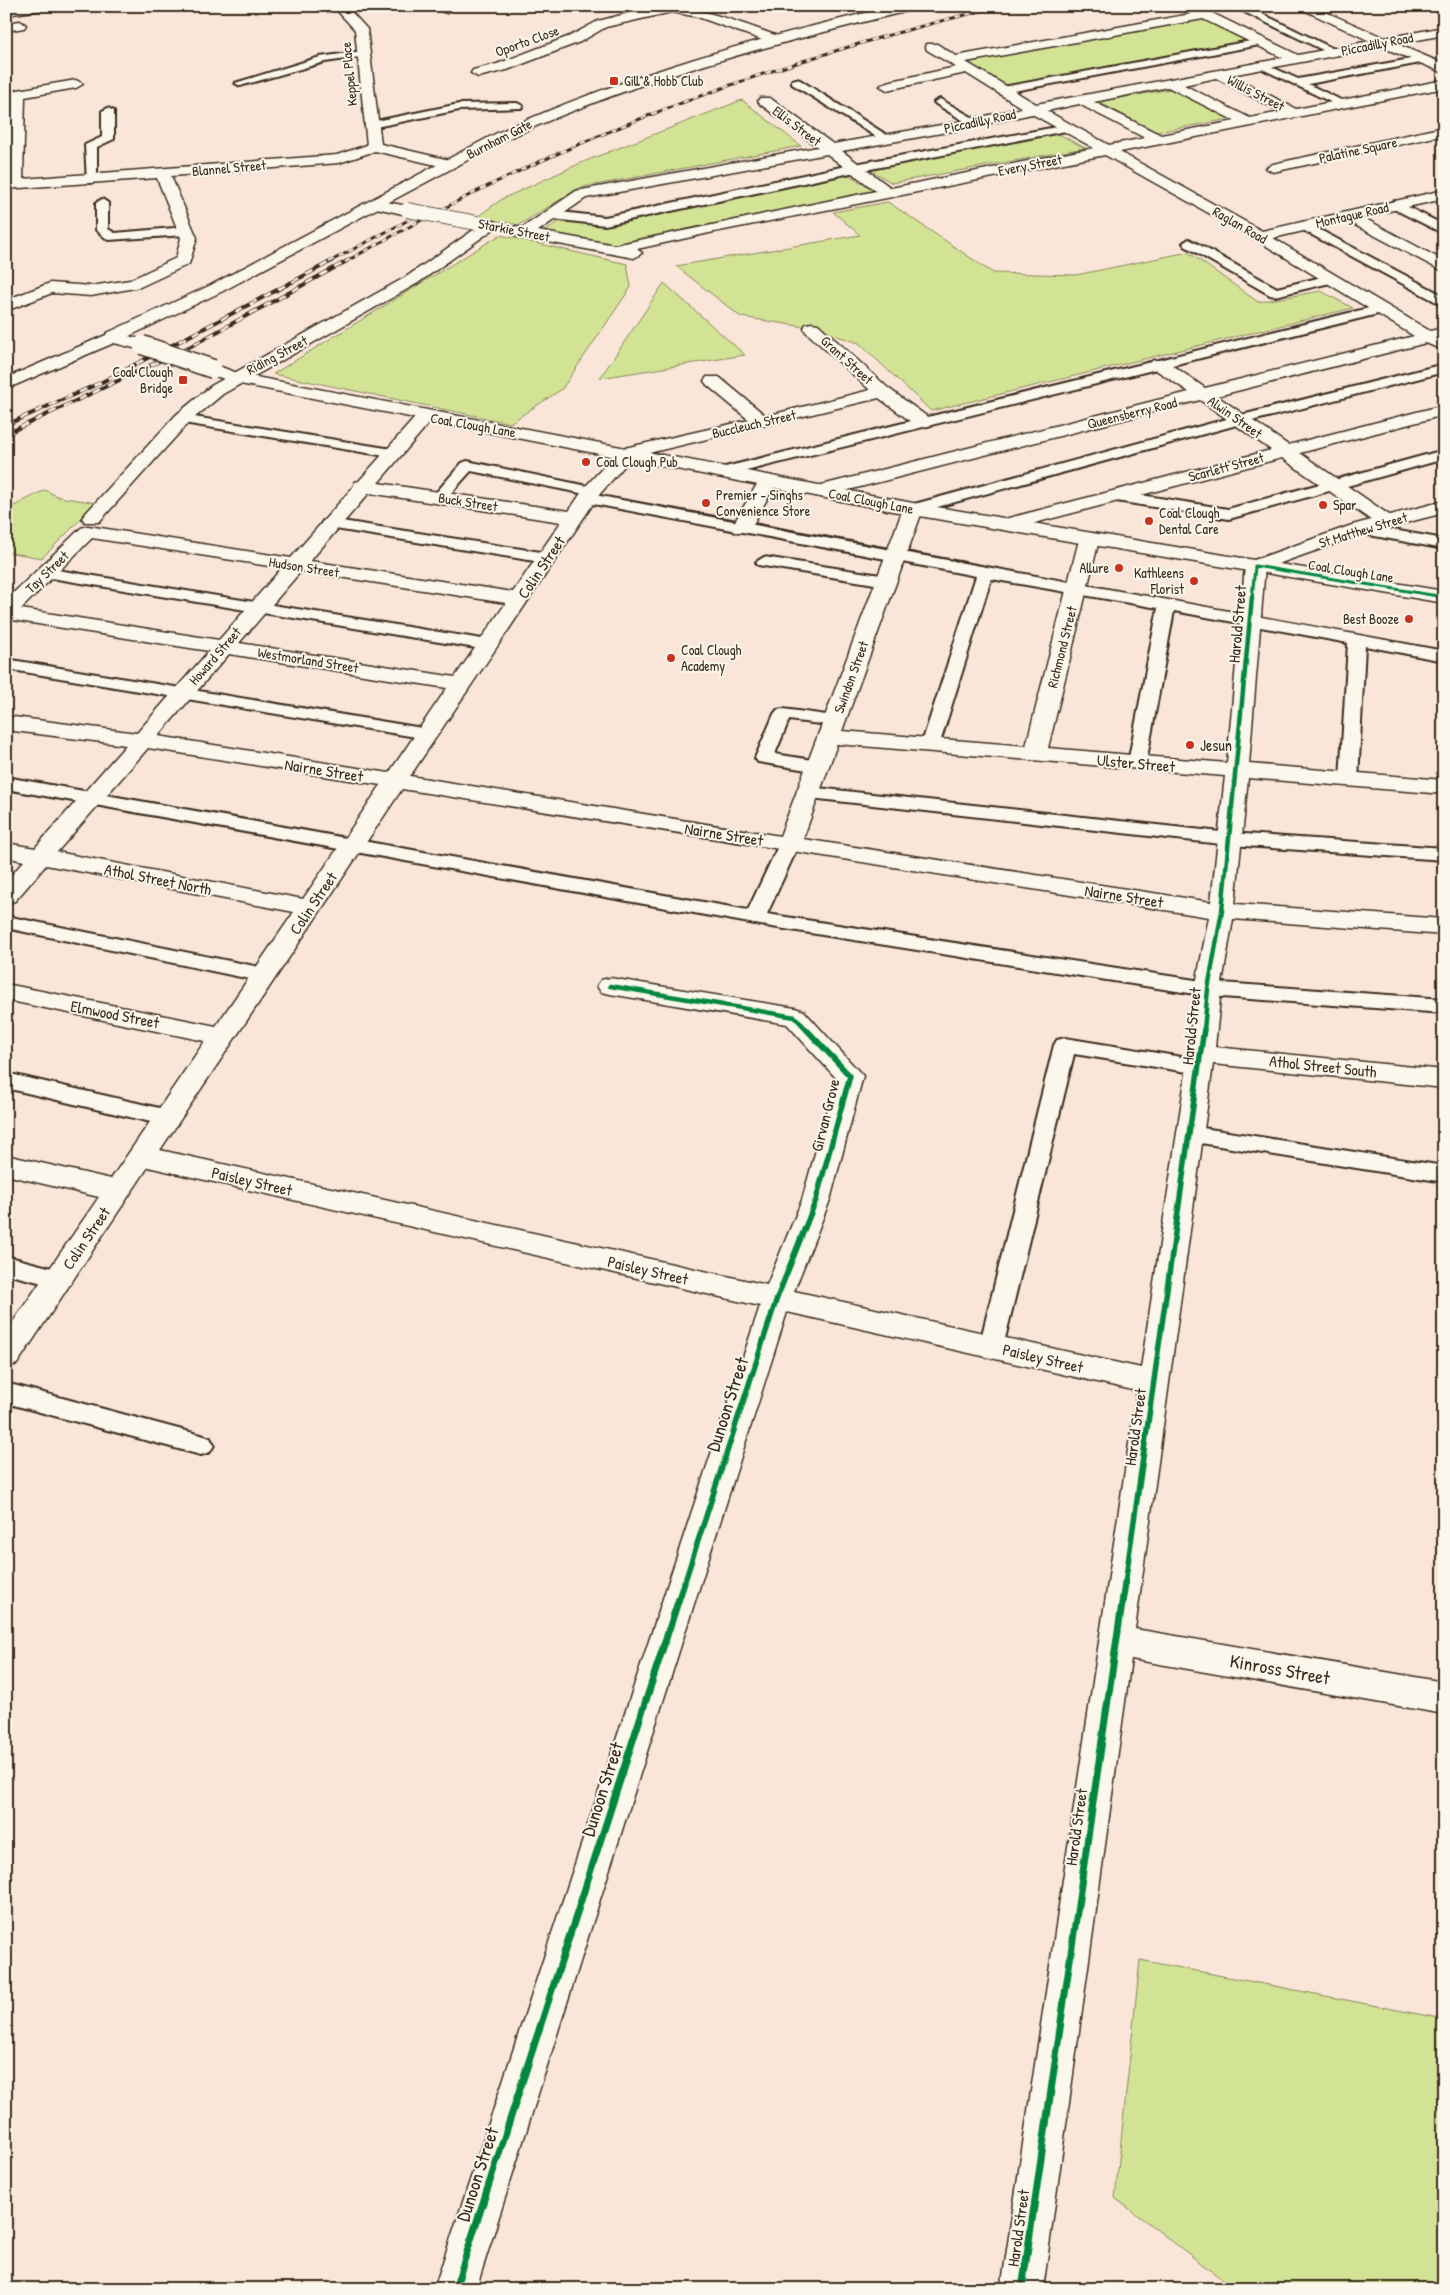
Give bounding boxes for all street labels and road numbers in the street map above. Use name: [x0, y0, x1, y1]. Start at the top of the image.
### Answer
street label: Oporto Close: [492, 20, 562, 62]
street label: Piccadilly Road: [1339, 27, 1415, 61]
street label: Keppel Place: [336, 41, 362, 107]
street label: Willis Street: [1224, 70, 1288, 115]
street label: Ellis Street: [769, 101, 826, 150]
street label: Piccadilly Road: [942, 104, 1018, 138]
street label: Burnham Gate: [463, 114, 535, 163]
street label: Palatine Square: [1317, 132, 1399, 168]
street label: Every Street: [996, 149, 1064, 181]
street label: Blannel Street: [191, 155, 267, 180]
street label: Montague Road: [1314, 197, 1391, 233]
street label: Raglan Road: [1209, 201, 1271, 249]
street label: Starkie Street: [477, 213, 552, 246]
street label: Riding Street: [243, 330, 311, 379]
street label: Grant Street: [817, 331, 878, 388]
street label: Alwin Street: [1204, 391, 1266, 442]
street label: Queensberry Road: [1085, 392, 1179, 434]
street label: Buccleuch Street: [710, 405, 798, 442]
street label: Coal Clough Lane: [429, 408, 518, 442]
street label: Scarlett Street: [1186, 447, 1266, 486]
street label: Coal Clough Lane: [827, 483, 916, 519]
street label: Buck Street: [437, 487, 499, 516]
street label: St Matthew Street: [1316, 507, 1410, 552]
street label: Colin Street: [512, 531, 570, 603]
street label: Tay Street: [21, 546, 73, 598]
street label: Hudson Street: [268, 552, 341, 581]
street label: Coal Clough Lane: [1307, 554, 1396, 588]
street label: Harold Street: [1223, 584, 1251, 664]
street label: Richmond Street: [1042, 604, 1081, 690]
street label: Howard Street: [184, 623, 245, 689]
street label: Swindon Street: [829, 638, 872, 716]
street label: Westmorland Street: [256, 642, 360, 677]
street label: Ulster Street: [1096, 749, 1176, 777]
street label: Nairne Street: [283, 753, 365, 787]
street label: Nairne Street: [683, 817, 765, 851]
street label: Athol Street North: [103, 858, 214, 900]
street label: Colin Street: [284, 867, 342, 939]
street label: Nairne Street: [1083, 879, 1165, 913]
street label: Harold Street: [1176, 986, 1206, 1066]
street label: Elmwood Street: [69, 995, 162, 1033]
street label: Athol Street South: [1268, 1049, 1378, 1083]
street label: Girvan Grove: [805, 1076, 845, 1154]
street label: Paisley Street: [210, 1161, 295, 1201]
street label: Colin Street: [57, 1202, 115, 1274]
street label: Paisley Street: [606, 1250, 691, 1290]
street label: Paisley Street: [1001, 1338, 1086, 1378]
street label: Dunoon Street: [700, 1353, 755, 1454]
street label: Harold Street: [1119, 1386, 1151, 1467]
street label: Kinross Street: [1228, 1647, 1332, 1691]
street label: Dunoon Street: [575, 1738, 630, 1839]
street label: Harold Street: [1060, 1786, 1092, 1867]
street label: Dunoon Street: [450, 2123, 505, 2224]
street label: Harold Street: [1002, 2187, 1034, 2268]

